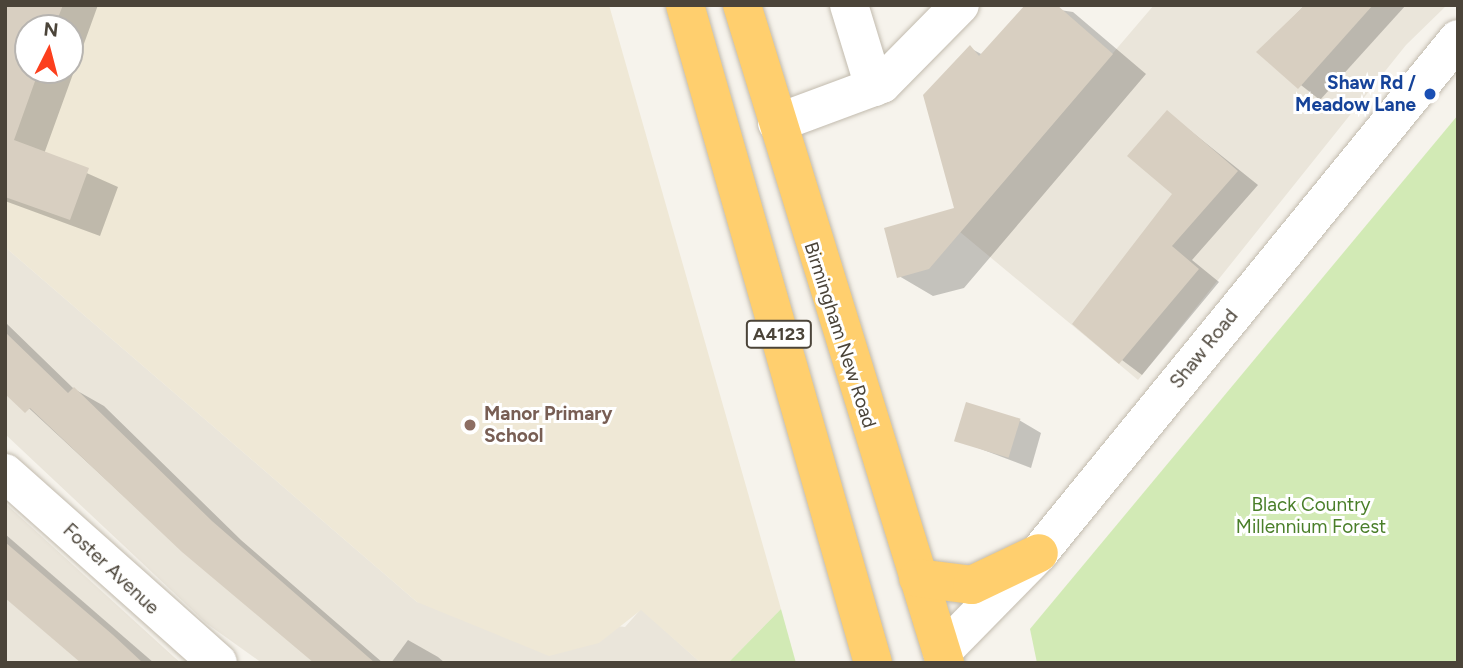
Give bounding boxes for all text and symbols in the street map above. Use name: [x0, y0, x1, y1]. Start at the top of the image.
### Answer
north arrow: [14, 14, 84, 84]
text: N: [43, 17, 60, 42]
place label: Shaw Rd / Meadow Lane: [1295, 72, 1416, 116]
marker: Shaw Rd / Meadow Lane: [1422, 86, 1438, 102]
street label: Birmingham New Road: [799, 239, 881, 431]
street label: Shaw Road: [1165, 305, 1243, 393]
road number: A4123: [746, 320, 812, 348]
place label: Manor Primary School: [484, 403, 612, 447]
marker: Manor Primary School: [462, 417, 478, 433]
park label: Black Country Millennium Forest: [1236, 494, 1386, 538]
street label: Foster Avenue: [58, 519, 164, 619]

